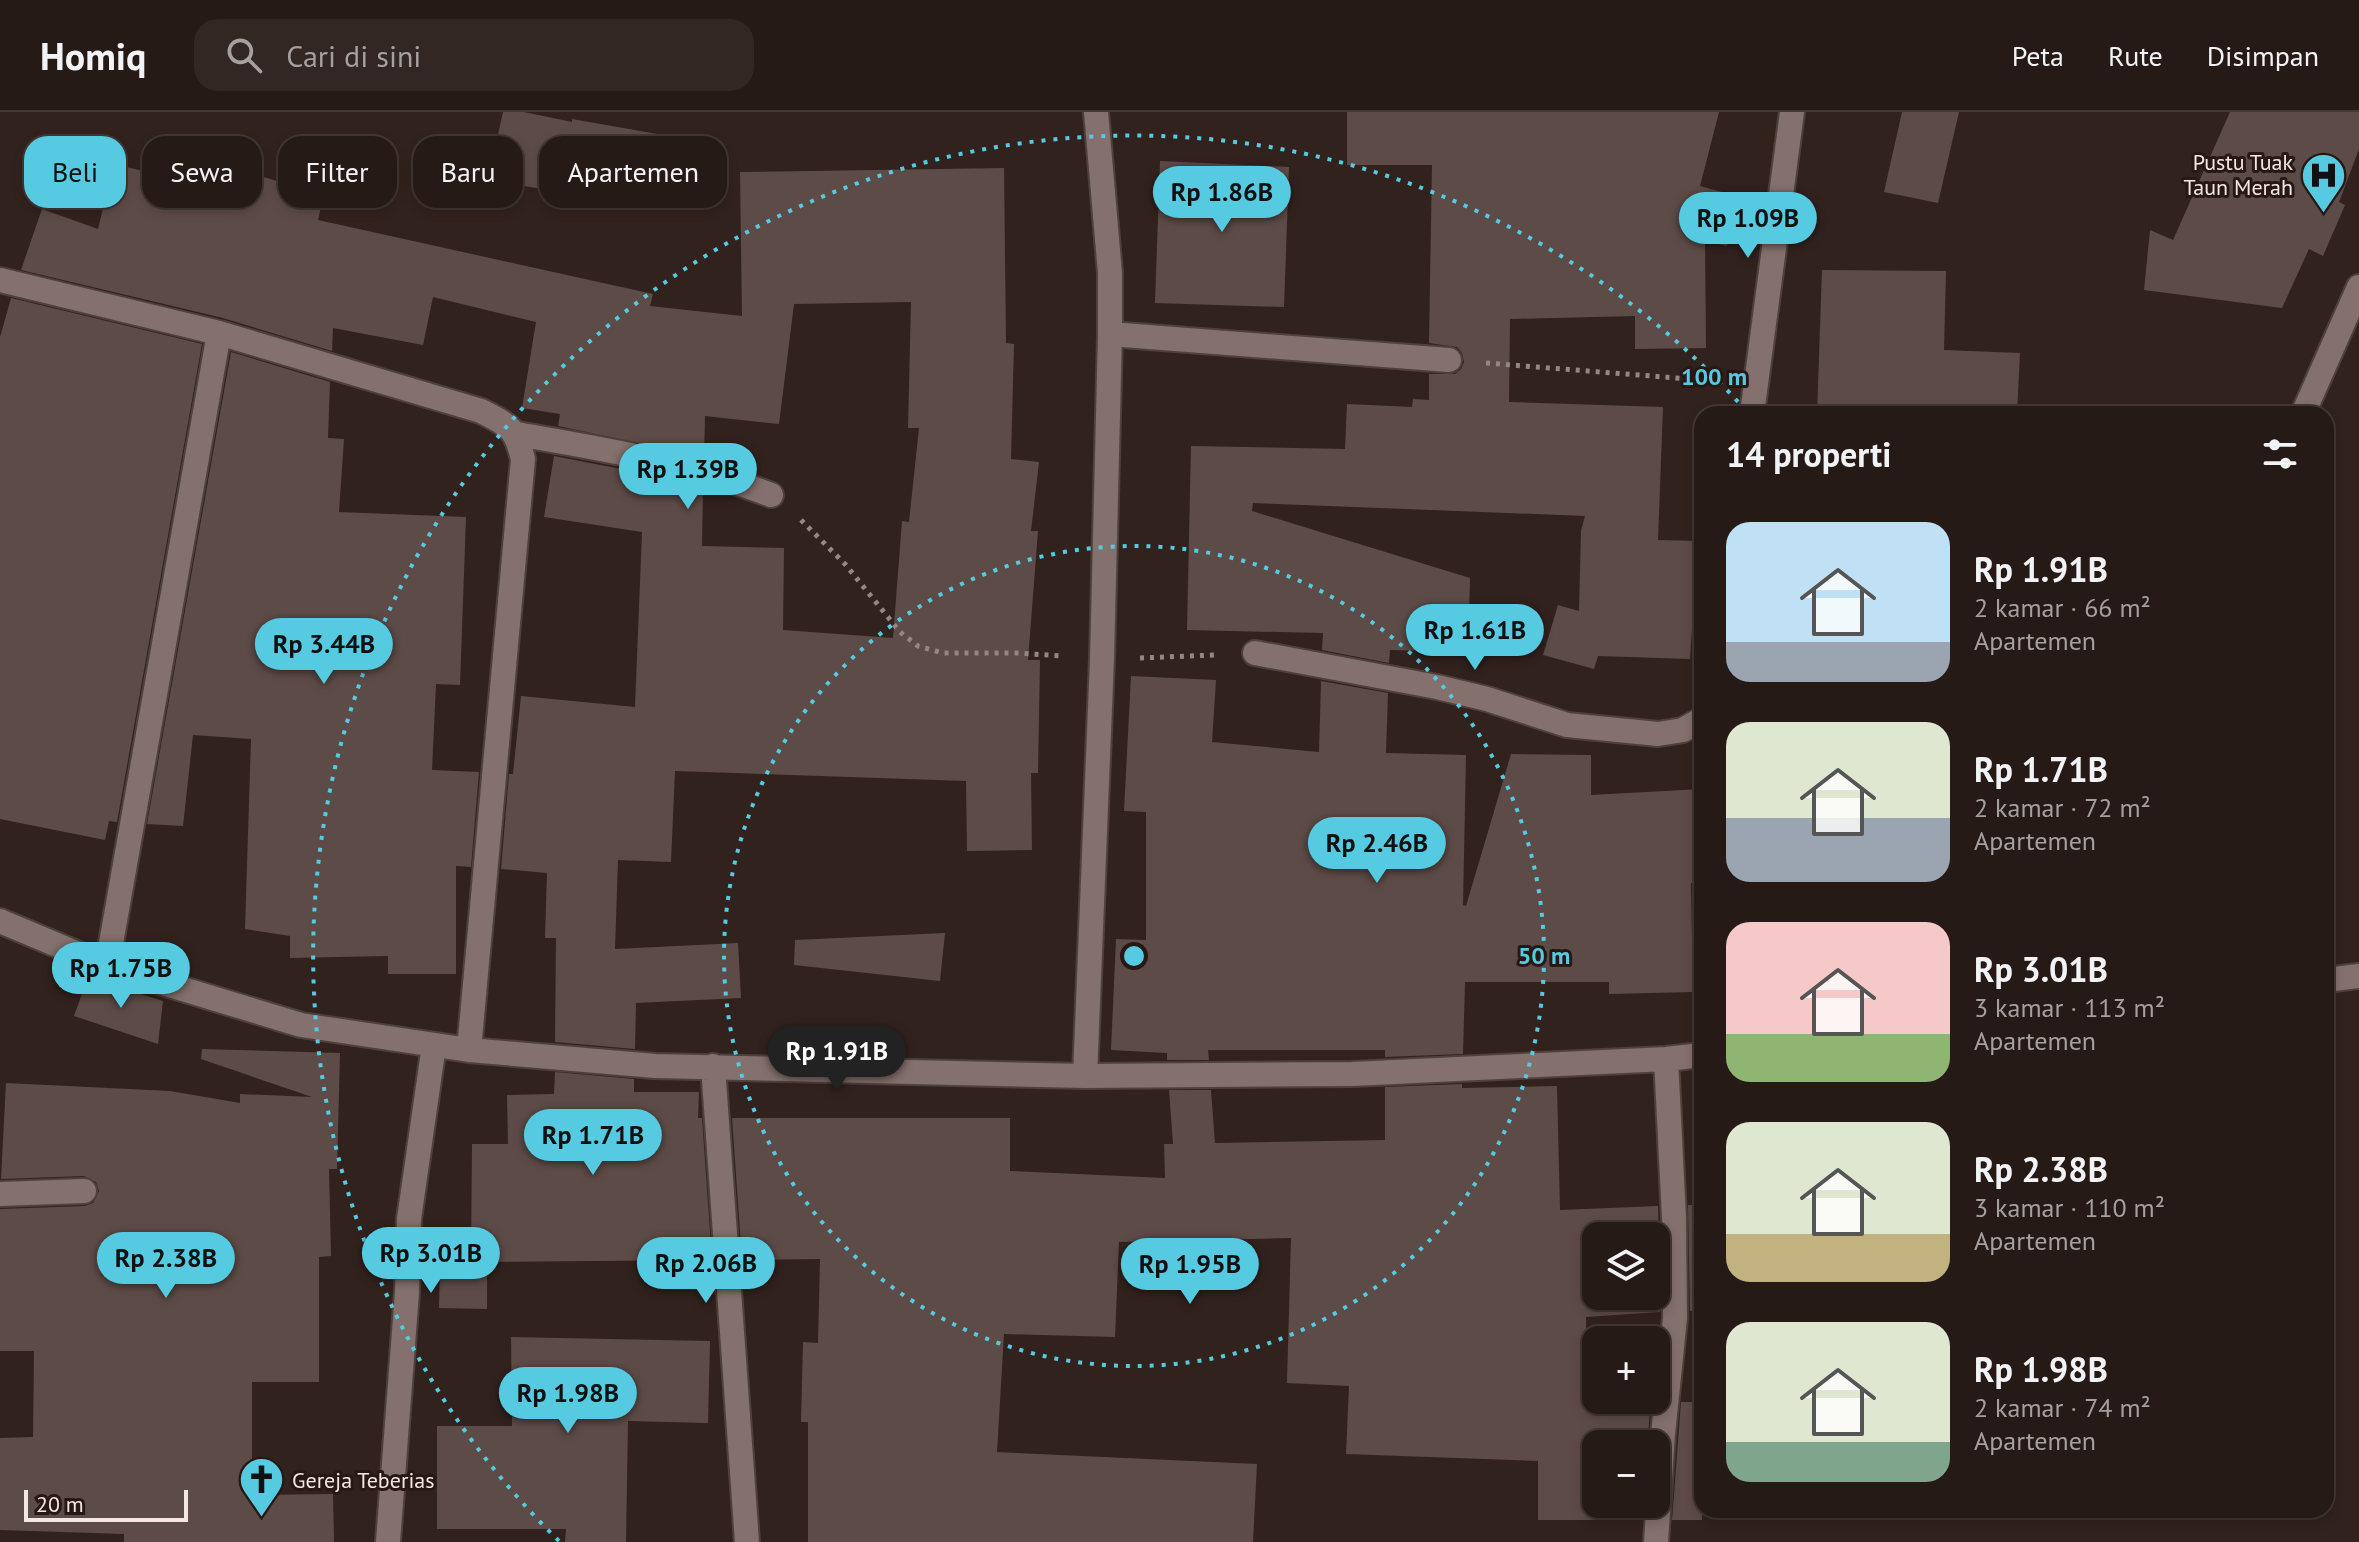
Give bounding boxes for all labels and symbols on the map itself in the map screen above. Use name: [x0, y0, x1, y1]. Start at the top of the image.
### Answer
place label: Pustu Tuak Taun Merah: [2183, 148, 2293, 201]
hospital icon: Pustu Tuak Taun Merah: [2300, 151, 2348, 214]
pin: Rp 1.86B: [1139, 166, 1305, 234]
pin: Rp 1.09B: [1665, 192, 1831, 260]
text: 100 m: [1681, 361, 1747, 392]
pin: Rp 1.39B: [605, 443, 771, 511]
pin: Rp 1.61B: [1392, 604, 1558, 672]
pin: Rp 3.44B: [241, 618, 407, 686]
pin: Rp 2.46B: [1294, 817, 1460, 885]
text: 50 m: [1518, 940, 1570, 971]
pin: Rp 1.75B: [38, 942, 204, 1010]
centre of rings: [1120, 942, 1148, 970]
pin: Rp 1.91B: [754, 1025, 920, 1093]
pin: Rp 1.71B: [510, 1109, 676, 1177]
pin: Rp 3.01B: [348, 1227, 514, 1295]
pin: Rp 2.38B: [83, 1232, 249, 1300]
pin: Rp 2.06B: [623, 1237, 789, 1305]
pin: Rp 1.95B: [1107, 1238, 1273, 1306]
pin: Rp 1.98B: [485, 1367, 651, 1435]
church icon: Gereja Teberias: [237, 1456, 285, 1519]
place label: Gereja Teberias: [292, 1466, 434, 1494]
scale bar: [24, 1486, 188, 1522]

